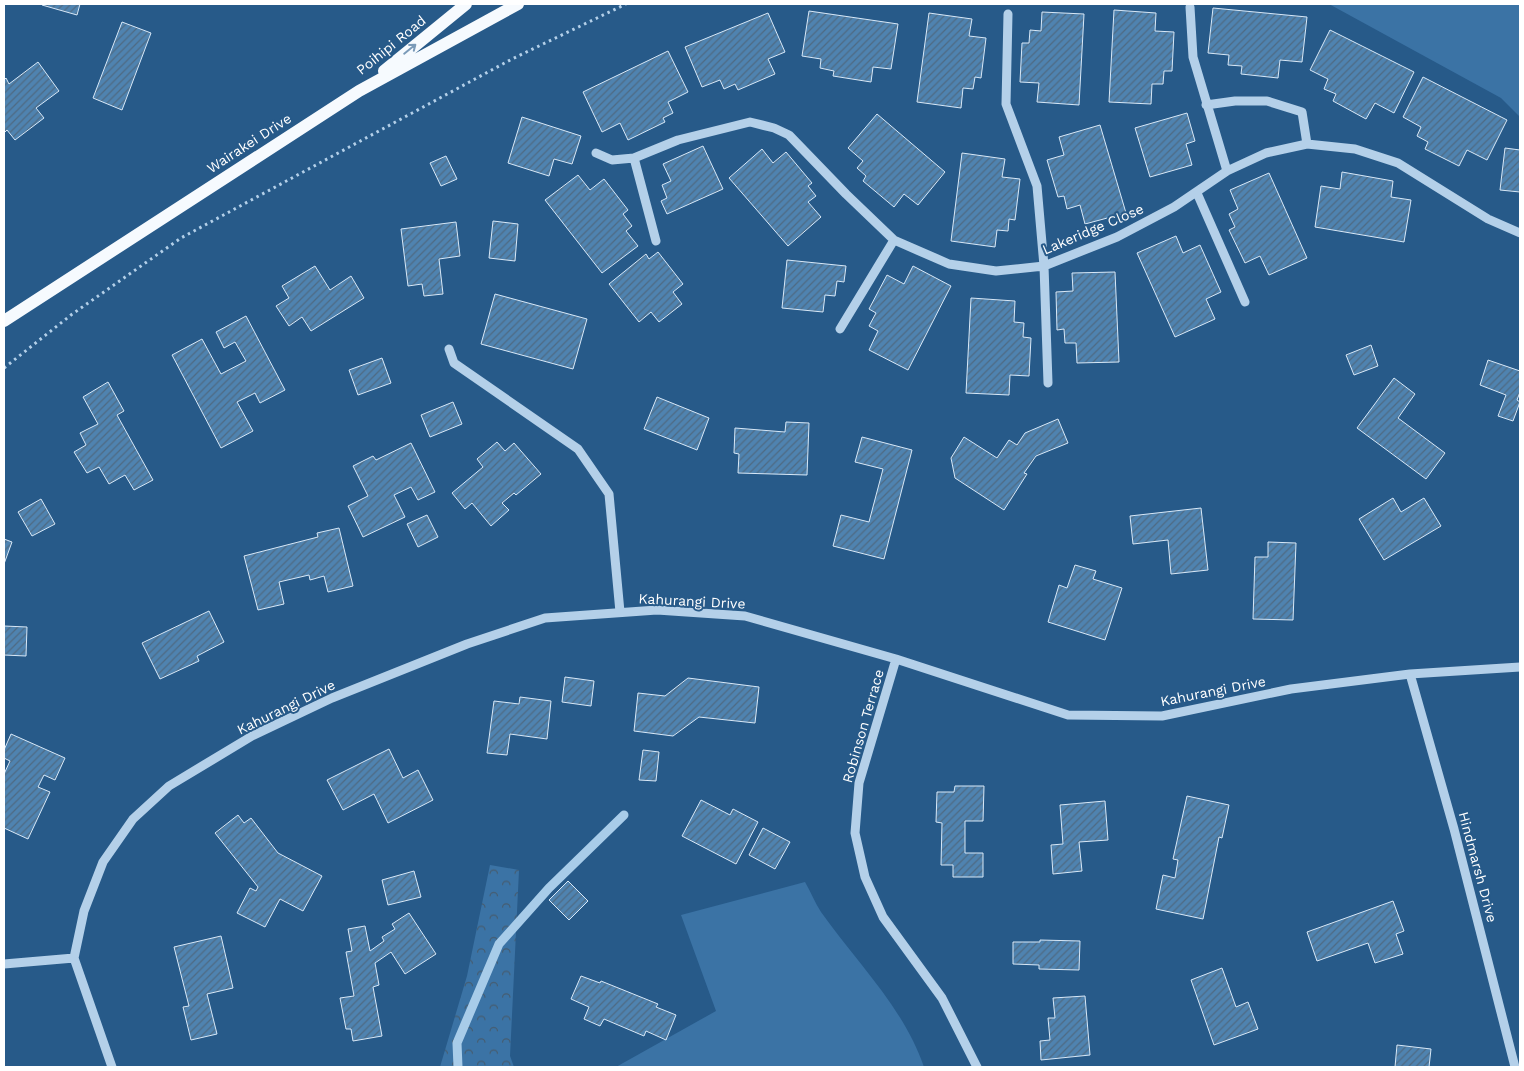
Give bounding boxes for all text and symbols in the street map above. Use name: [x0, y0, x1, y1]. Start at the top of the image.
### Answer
street label: Poihipi Road: [353, 12, 429, 78]
one-way arrow: [403, 44, 416, 55]
street label: Wairakei Drive: [204, 110, 294, 176]
street label: Lakeridge Close: [1040, 200, 1146, 258]
street label: Kahurangi Drive: [638, 590, 746, 612]
street label: Robinson Terrace: [839, 667, 887, 785]
street label: Kahurangi Drive: [1159, 673, 1267, 709]
street label: Kahurangi Drive: [234, 676, 338, 738]
street label: Hindmarsh Drive: [1456, 810, 1500, 924]

